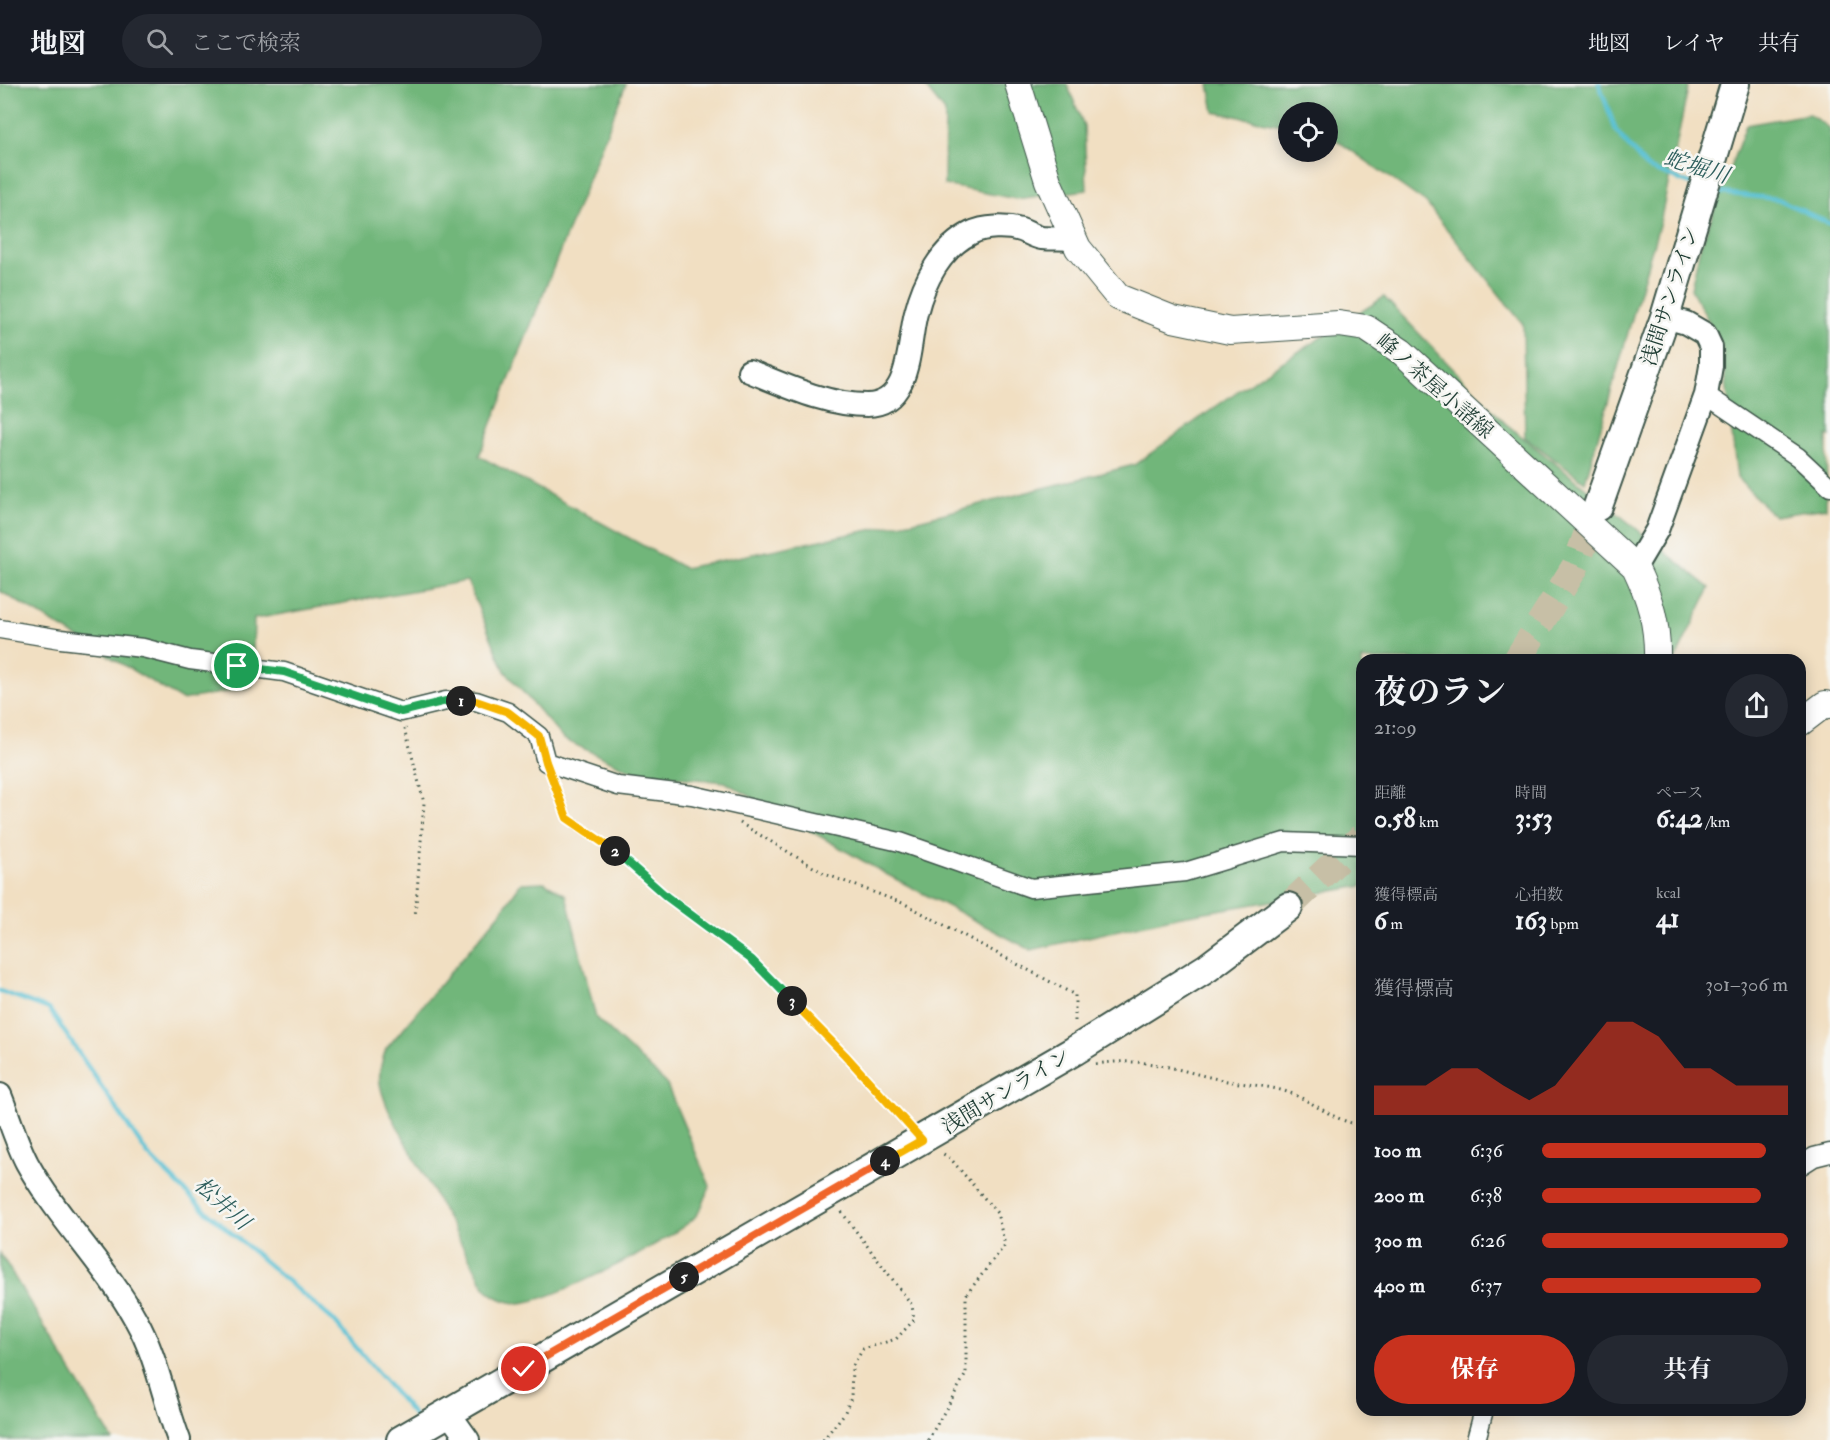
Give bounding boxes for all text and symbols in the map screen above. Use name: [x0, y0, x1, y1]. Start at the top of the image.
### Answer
search box: [122, 14, 542, 68]
icon: search: [143, 25, 176, 58]
text: 地図: [30, 27, 86, 62]
text: ここで検索: [191, 29, 301, 57]
text: 地図: [1588, 30, 1630, 57]
text: レイヤ: [1663, 30, 1725, 57]
text: 共有: [1758, 30, 1800, 57]
map controls: [1278, 102, 1338, 162]
button: locate: [1278, 102, 1338, 162]
water label: 蛇堀川: [1661, 144, 1734, 191]
street label: 浅間サンライン: [1635, 223, 1706, 369]
street label: 峰ノ茶屋小諸線: [1370, 328, 1499, 445]
pin: [211, 640, 262, 691]
icon: arrive: [220, 649, 253, 682]
text: 夜のラン: [1374, 672, 1506, 713]
button: share: [1725, 674, 1788, 737]
pin: 1: [446, 686, 476, 716]
text: 1: [458, 691, 464, 711]
text: 21:09: [1374, 715, 1417, 740]
text: 距離: [1374, 783, 1406, 803]
text: 時間: [1515, 783, 1547, 803]
text: ペース: [1656, 783, 1703, 803]
text: 0.58: [1374, 803, 1416, 835]
text: 3:53: [1515, 803, 1553, 835]
text: 6:42: [1656, 803, 1703, 835]
text: km: [1416, 812, 1439, 832]
text: /km: [1703, 812, 1730, 832]
pin: 2: [600, 836, 630, 866]
text: 2: [611, 841, 619, 861]
text: kcal: [1656, 883, 1681, 903]
text: 獲得標高: [1374, 885, 1438, 905]
text: 心拍数: [1515, 885, 1563, 905]
text: 41: [1656, 903, 1679, 935]
text: 6: [1374, 905, 1387, 937]
text: 163: [1515, 905, 1547, 937]
text: m: [1387, 914, 1403, 934]
text: bpm: [1547, 914, 1579, 934]
text: 301–306 m: [1705, 972, 1788, 997]
text: 獲得標高: [1374, 976, 1454, 1001]
pin: 3: [777, 986, 807, 1016]
text: 3: [789, 991, 795, 1011]
street label: 浅間サンライン: [937, 1042, 1075, 1140]
text: 100 m: [1374, 1138, 1421, 1163]
text: 6:36: [1470, 1138, 1503, 1163]
pin: 4: [870, 1146, 900, 1176]
text: 4: [881, 1151, 889, 1171]
water label: 松井川: [188, 1171, 258, 1238]
text: 200 m: [1374, 1183, 1424, 1208]
text: 6:38: [1470, 1183, 1502, 1208]
text: 300 m: [1374, 1228, 1422, 1253]
text: 6:26: [1470, 1228, 1505, 1253]
pin: 5: [669, 1262, 699, 1292]
text: 5: [680, 1267, 688, 1287]
text: 400 m: [1374, 1273, 1425, 1298]
text: 6:37: [1470, 1273, 1502, 1298]
button: 保存: [1374, 1335, 1575, 1404]
button: 共有: [1587, 1335, 1788, 1404]
pin: [498, 1343, 549, 1394]
icon: check: [507, 1352, 540, 1385]

